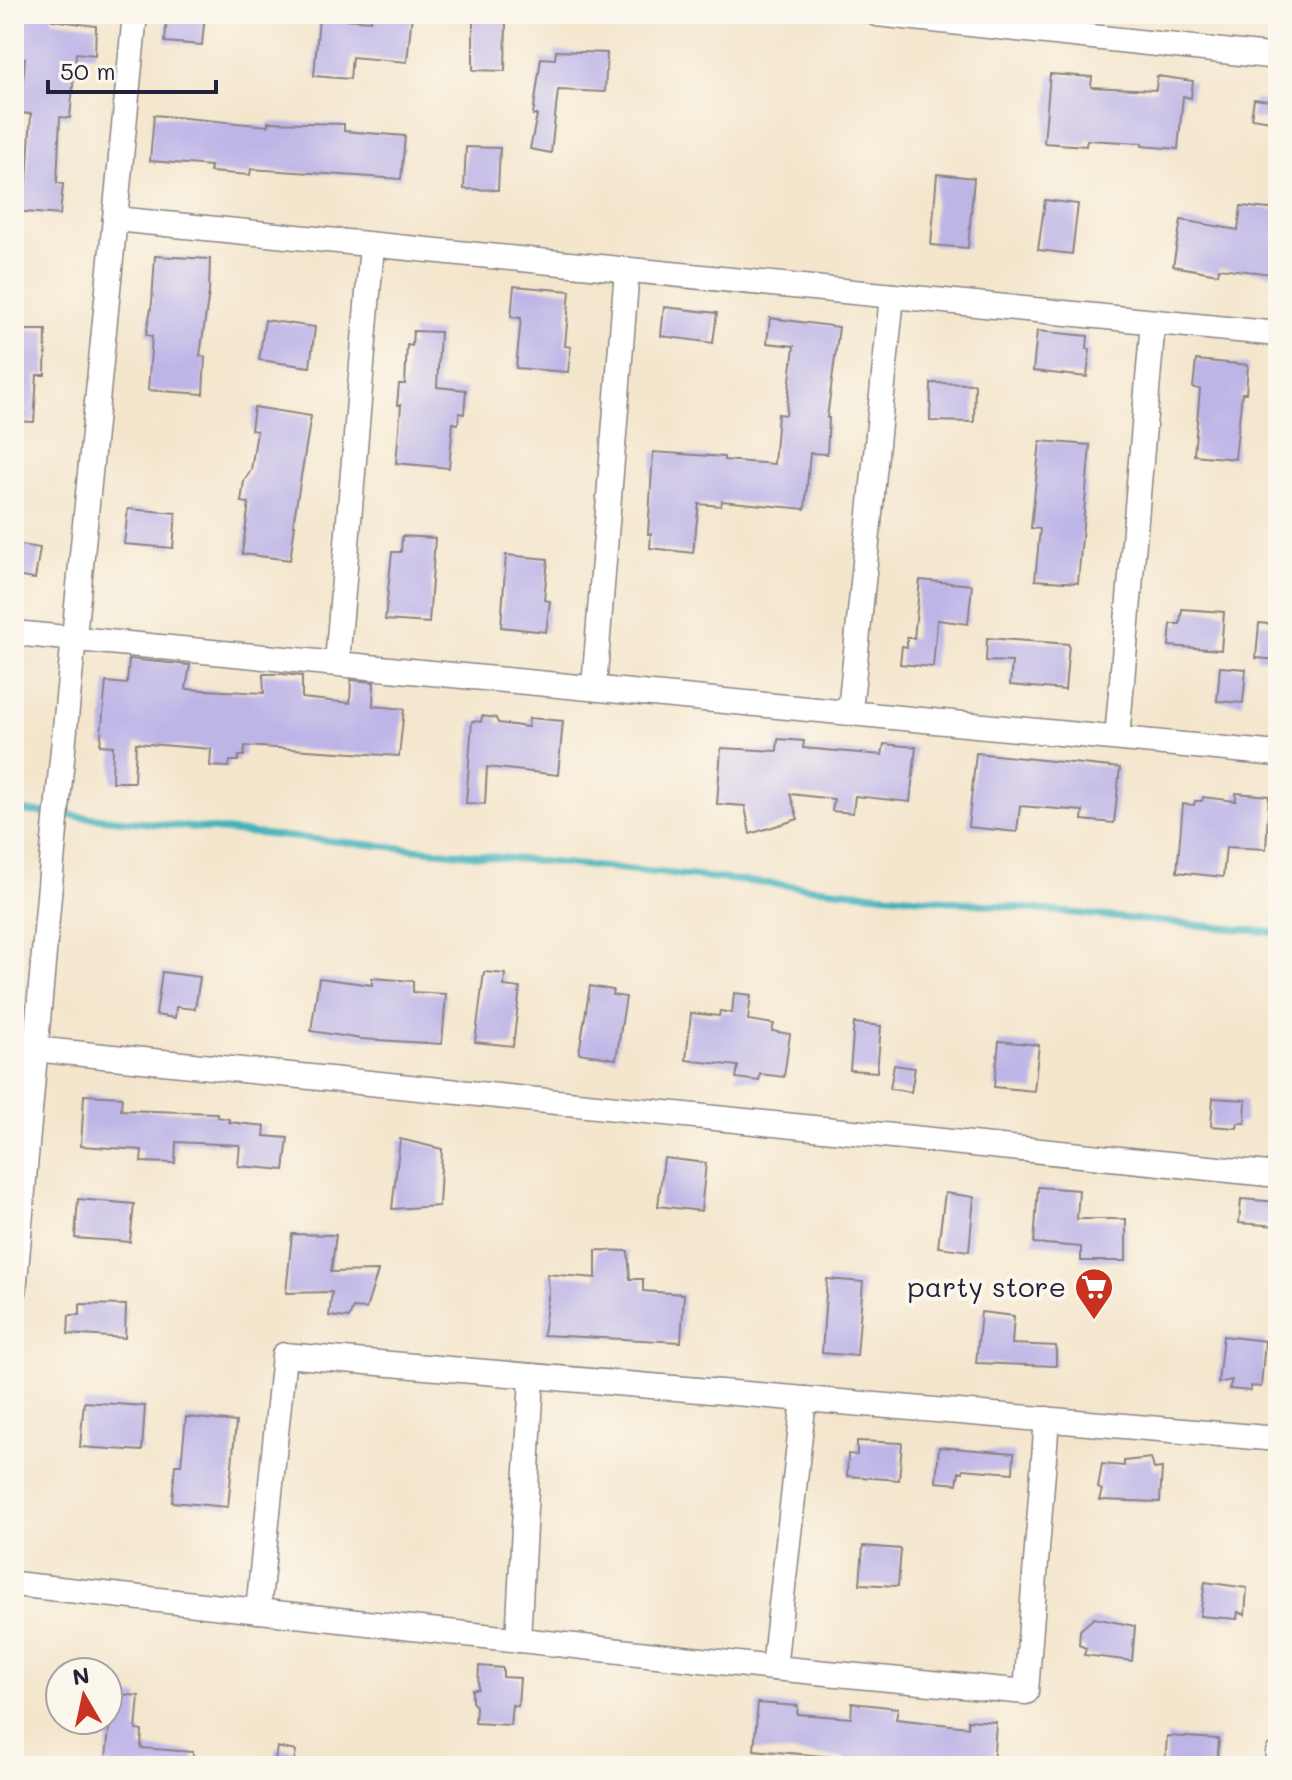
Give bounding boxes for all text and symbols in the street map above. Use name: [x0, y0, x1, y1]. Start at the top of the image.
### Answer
scale bar: [48, 44, 216, 94]
text: 50 m: [60, 55, 116, 86]
supermarket icon: party store: [1073, 1266, 1115, 1321]
place label: party store: [907, 1268, 1066, 1304]
north arrow: [44, 1656, 124, 1736]
text: N: [70, 1660, 91, 1691]

